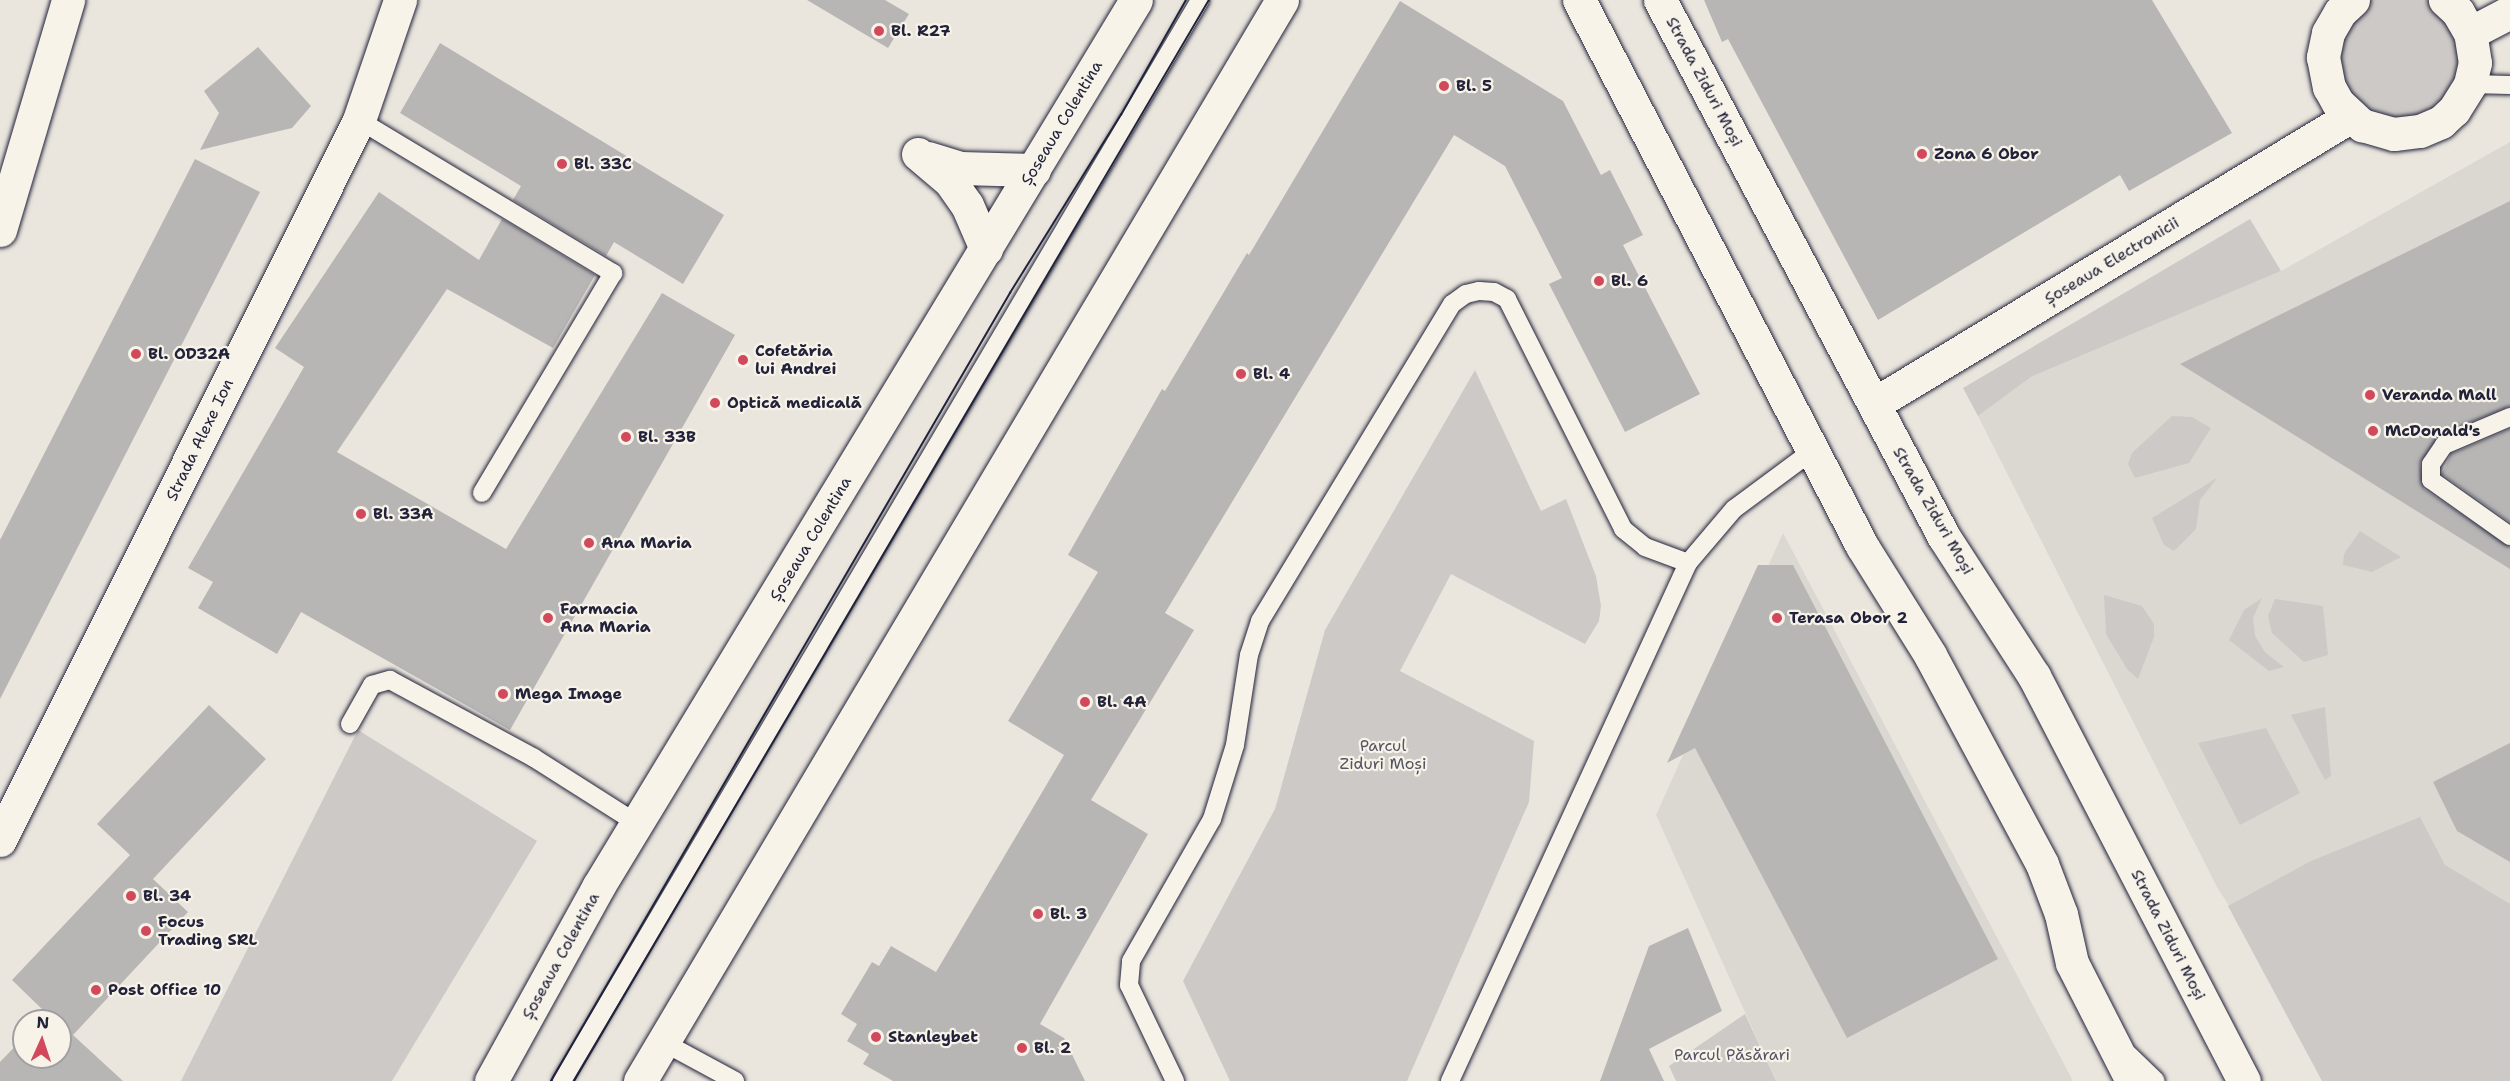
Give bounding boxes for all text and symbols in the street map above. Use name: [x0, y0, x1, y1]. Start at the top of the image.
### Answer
street label: Strada Ziduri Moși: [1662, 14, 1746, 150]
place label: Bl. R27: [891, 21, 950, 41]
marker: Bl. R27: [872, 24, 886, 38]
street label: Șoseaua Colentina: [1017, 57, 1107, 189]
place label: Bl. 5: [1456, 76, 1492, 96]
marker: Bl. 5: [1437, 79, 1451, 93]
place label: Zona 6 Obor: [1934, 144, 2039, 164]
marker: Zona 6 Obor: [1915, 147, 1929, 161]
place label: Bl. 33C: [574, 154, 632, 174]
marker: Bl. 33C: [555, 157, 569, 171]
street label: Șoseaua Electronicii: [2041, 213, 2183, 309]
place label: Bl. 6: [1611, 271, 1648, 291]
marker: Bl. 6: [1592, 274, 1606, 288]
place label: Cofetăria lui Andrei: [755, 341, 836, 379]
place label: Bl. OD32A: [148, 344, 230, 364]
marker: Bl. OD32A: [129, 347, 143, 361]
marker: Cofetăria lui Andrei: [736, 353, 750, 367]
place label: Bl. 4: [1253, 364, 1290, 384]
marker: Bl. 4: [1234, 367, 1248, 381]
street label: Strada Alexe Ion: [162, 376, 238, 504]
place label: Veranda Mall: [2382, 385, 2497, 405]
marker: Veranda Mall: [2363, 388, 2377, 402]
place label: Optică medicală: [727, 393, 862, 413]
marker: Optică medicală: [708, 396, 722, 410]
place label: McDonald's: [2385, 421, 2480, 441]
marker: McDonald's: [2366, 424, 2380, 438]
place label: Bl. 33B: [638, 427, 696, 447]
marker: Bl. 33B: [619, 430, 633, 444]
street label: Strada Ziduri Moși: [1889, 444, 1977, 578]
street label: Șoseaua Colentina: [766, 473, 856, 605]
place label: Bl. 33A: [373, 504, 433, 524]
marker: Bl. 33A: [354, 507, 368, 521]
place label: Ana Maria: [601, 533, 692, 553]
marker: Ana Maria: [582, 536, 596, 550]
place label: Farmacia Ana Maria: [560, 599, 651, 637]
place label: Terasa Obor 2: [1789, 608, 1908, 628]
marker: Farmacia Ana Maria: [541, 611, 555, 625]
marker: Terasa Obor 2: [1770, 611, 1784, 625]
place label: Mega Image: [515, 684, 622, 704]
marker: Mega Image: [496, 687, 510, 701]
place label: Bl. 4A: [1097, 692, 1146, 712]
marker: Bl. 4A: [1078, 695, 1092, 709]
park label: Parcul Ziduri Moși: [1340, 736, 1426, 774]
street label: Strada Ziduri Moși: [2127, 866, 2209, 1004]
place label: Bl. 34: [143, 886, 191, 906]
marker: Bl. 34: [124, 889, 138, 903]
street label: Șoseaua Colentina: [518, 889, 604, 1023]
place label: Bl. 3: [1050, 904, 1087, 924]
marker: Bl. 3: [1031, 907, 1045, 921]
place label: Focus Trading SRL: [158, 912, 257, 950]
marker: Focus Trading SRL: [139, 924, 153, 938]
place label: Post Office 10: [108, 980, 221, 1000]
marker: Post Office 10: [89, 983, 103, 997]
north arrow: [12, 1009, 72, 1069]
text: N: [36, 1012, 50, 1033]
place label: Stanleybet: [888, 1027, 978, 1047]
marker: Stanleybet: [869, 1030, 883, 1044]
place label: Bl. 2: [1034, 1038, 1071, 1058]
marker: Bl. 2: [1015, 1041, 1029, 1055]
park label: Parcul Păsărari: [1674, 1045, 1790, 1065]

